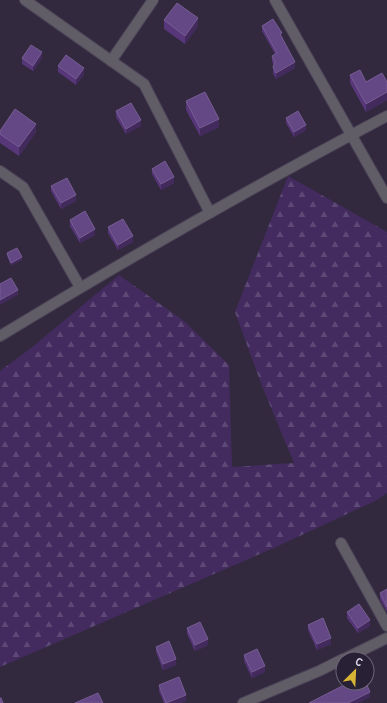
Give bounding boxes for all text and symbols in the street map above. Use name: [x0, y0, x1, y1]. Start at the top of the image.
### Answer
north arrow: [335, 651, 375, 691]
text: С: [353, 655, 365, 671]

